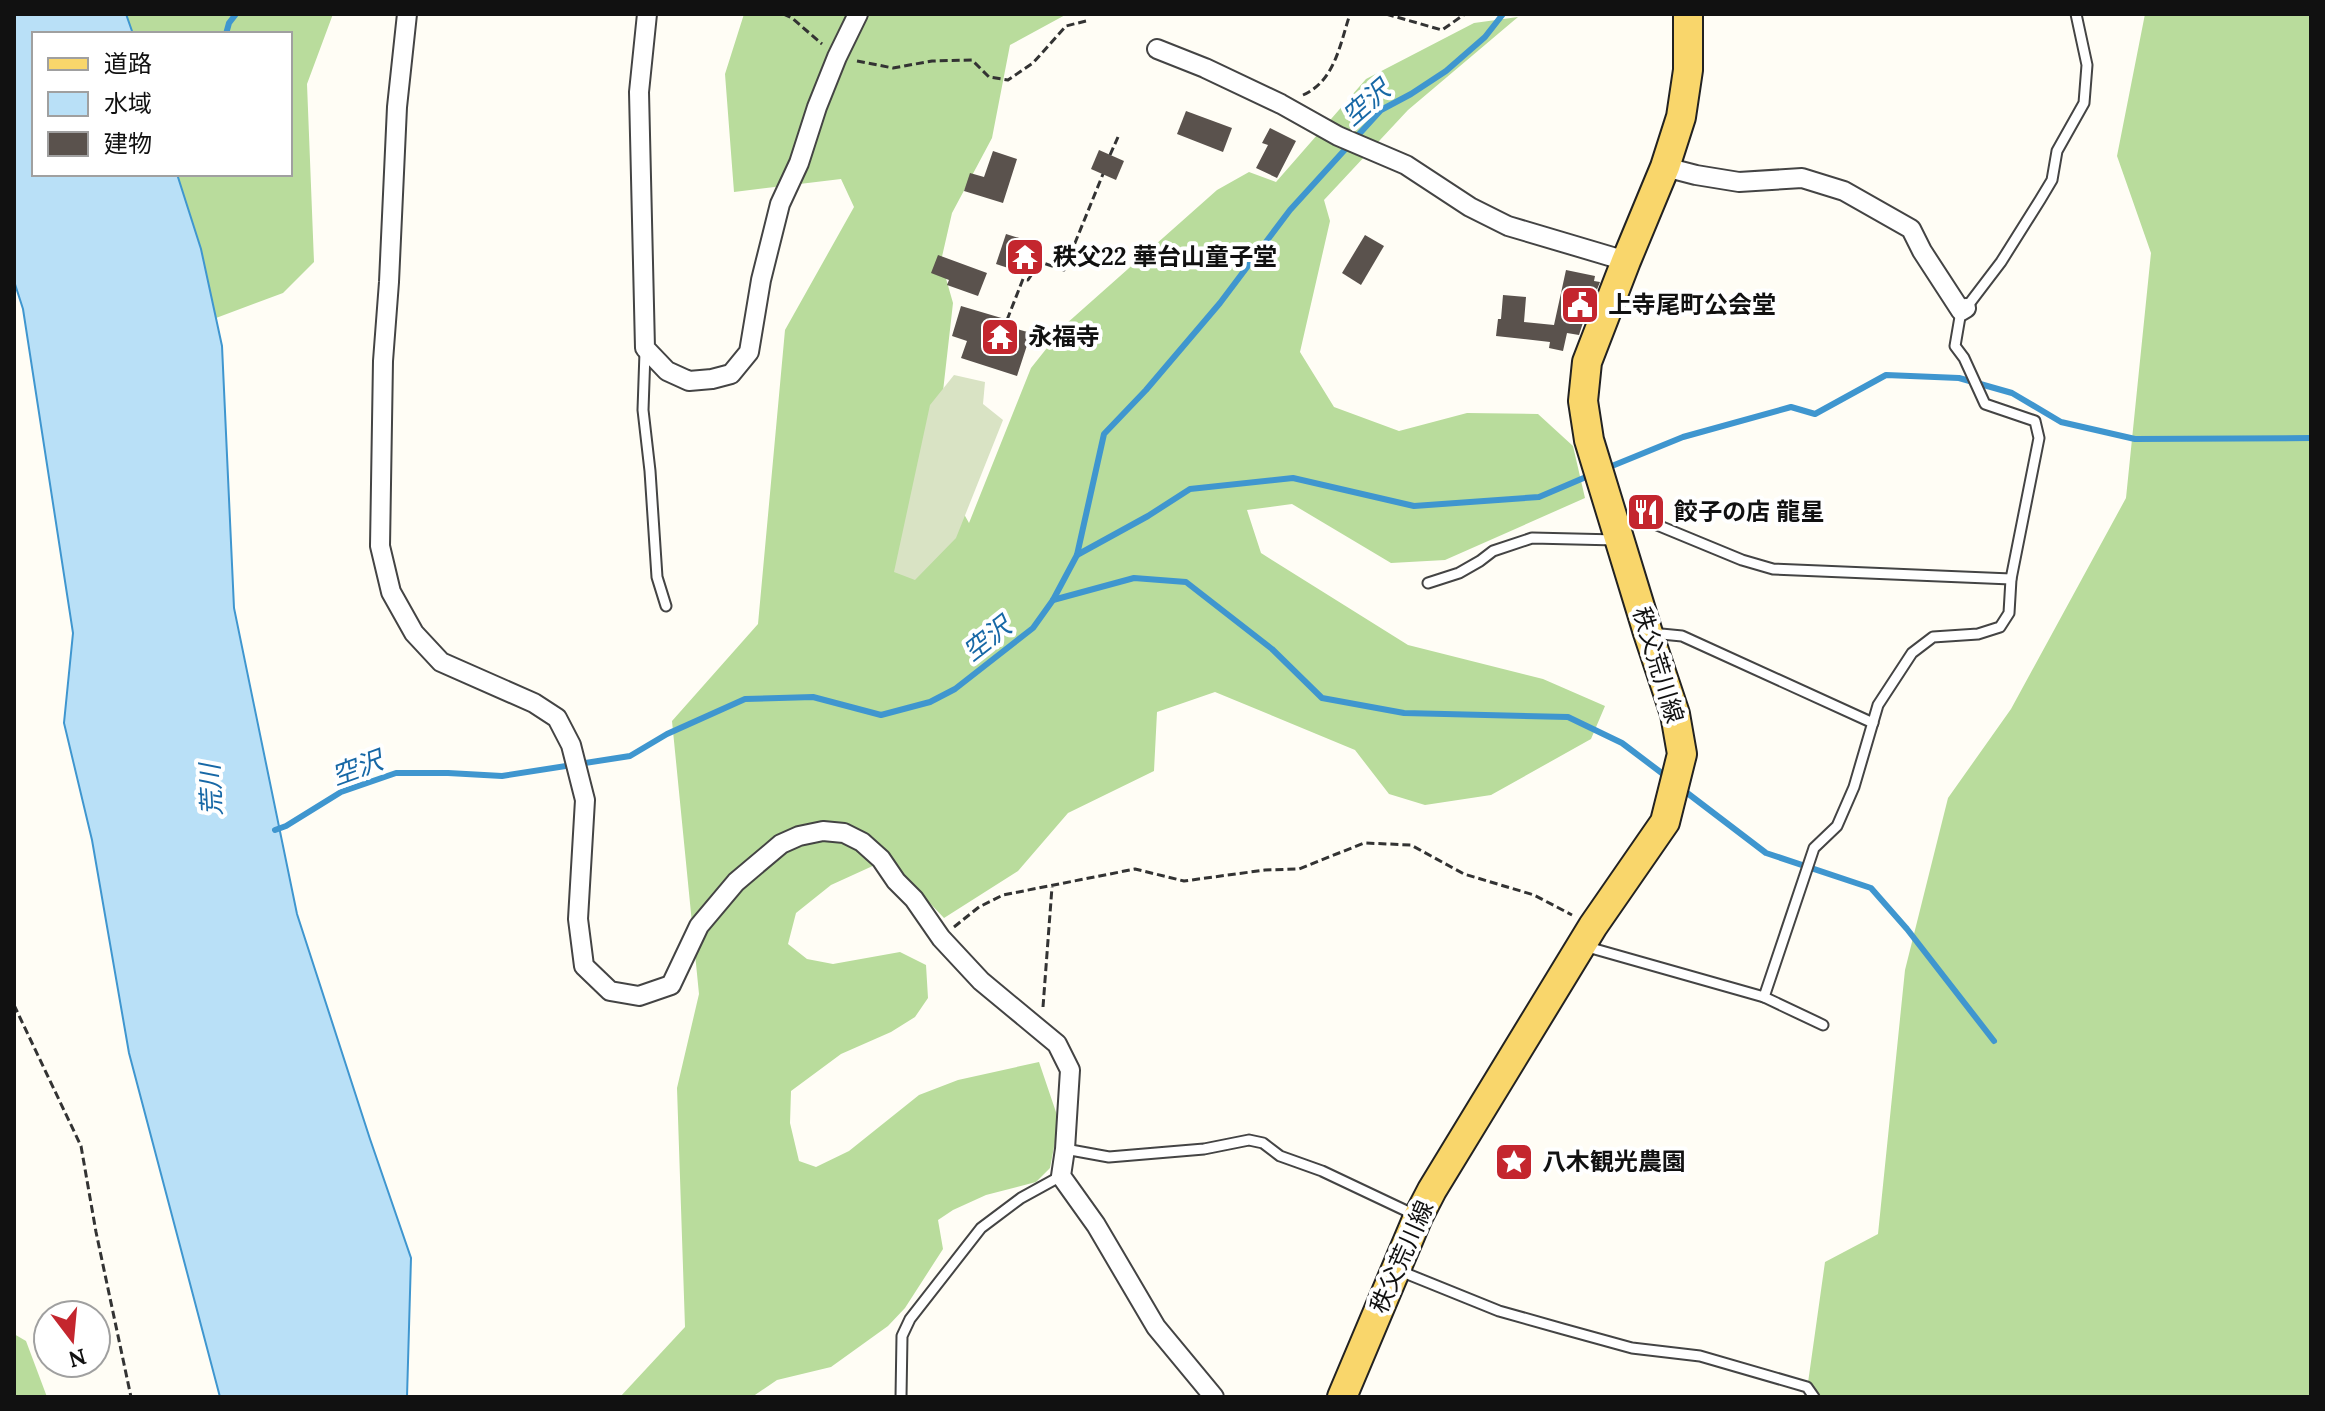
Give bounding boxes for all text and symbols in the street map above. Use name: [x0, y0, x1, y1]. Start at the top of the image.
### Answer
legend: [32, 32, 292, 176]
text: 道路: [104, 48, 152, 79]
water label: 空沢: [1335, 71, 1398, 132]
text: 水域: [104, 88, 152, 119]
text: 建物: [104, 128, 152, 159]
temple icon: 秩父22 華台山童子堂: [1004, 236, 1046, 278]
place label: 秩父22 華台山童子堂: [1053, 241, 1277, 272]
public building icon: 上寺尾町公会堂: [1559, 284, 1601, 326]
place label: 上寺尾町公会堂: [1608, 289, 1776, 320]
temple icon: 永福寺: [979, 316, 1021, 358]
place label: 永福寺: [1028, 321, 1100, 352]
restaurant icon: 餃子の店 龍星: [1625, 491, 1667, 533]
place label: 餃子の店 龍星: [1674, 496, 1824, 527]
street label: 秩父荒川線: [1626, 603, 1691, 727]
water label: 空沢: [956, 608, 1020, 668]
water label: 空沢: [327, 742, 390, 792]
water label: 荒川: [193, 760, 228, 817]
place icon: 八木観光農園: [1493, 1141, 1535, 1183]
place label: 八木観光農園: [1542, 1146, 1686, 1177]
street label: 秩父荒川線: [1363, 1196, 1440, 1318]
north arrow: [32, 1299, 112, 1379]
text: N: [65, 1342, 90, 1374]

